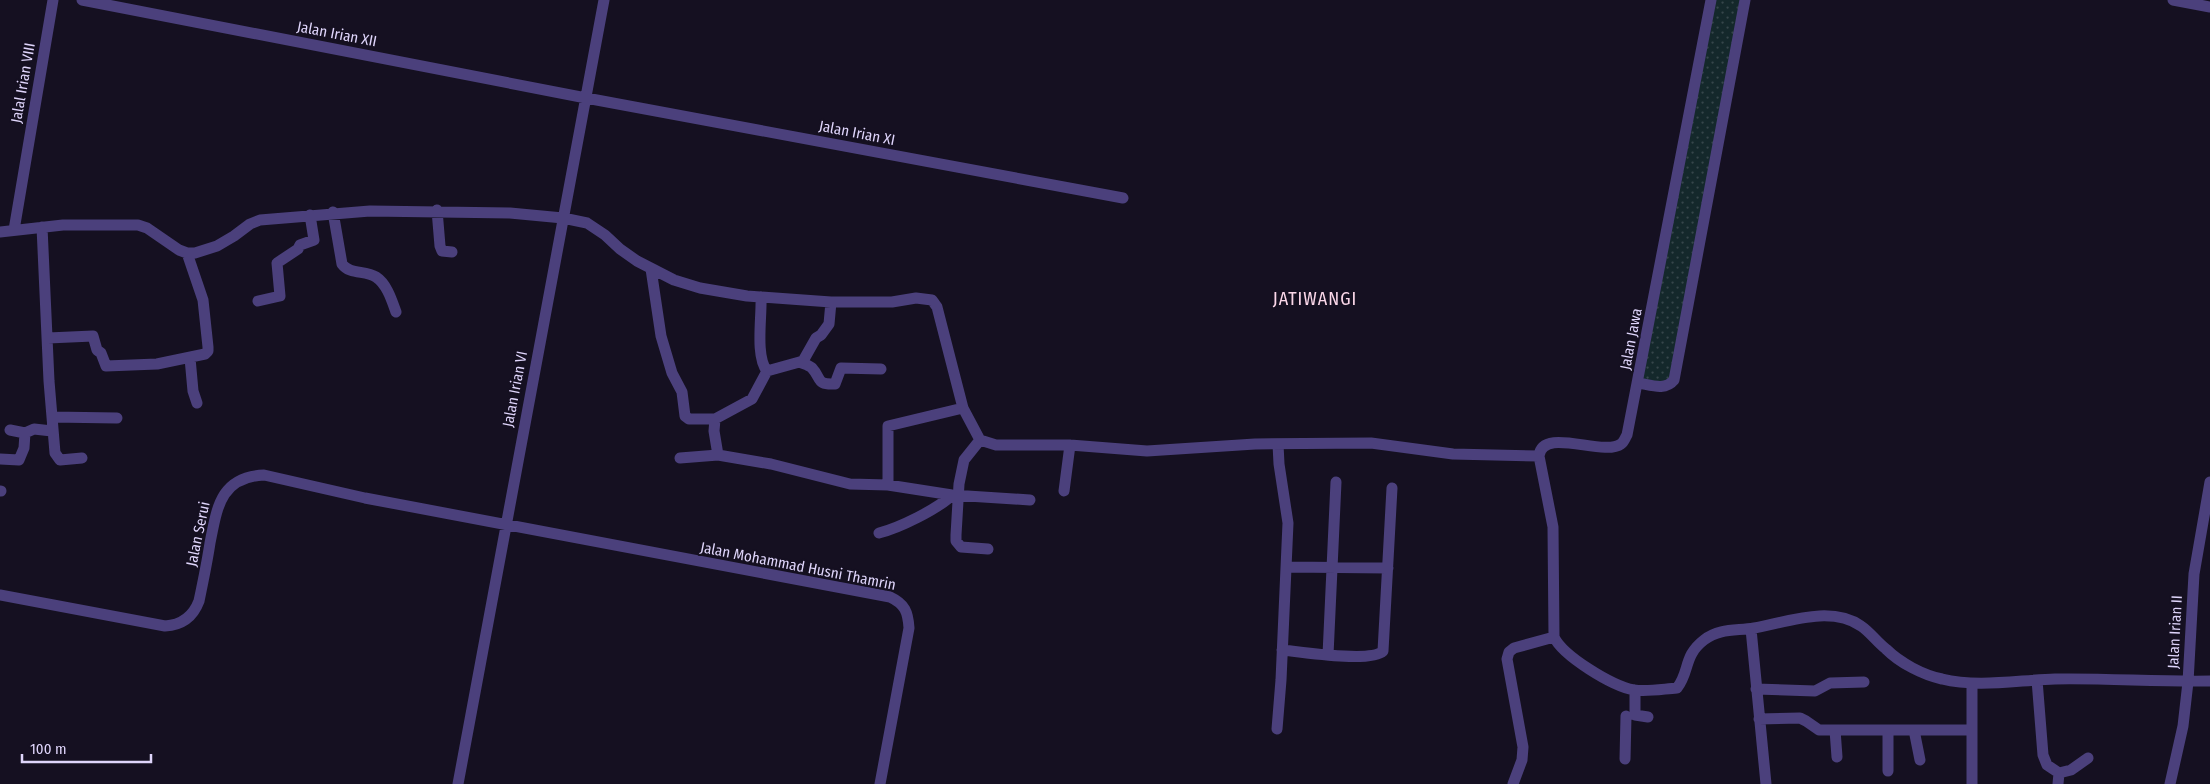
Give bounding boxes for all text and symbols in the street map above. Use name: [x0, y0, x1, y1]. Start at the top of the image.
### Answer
street label: Jalan Irian XII: [296, 17, 378, 51]
street label: Jalal Irian VIII: [7, 42, 39, 124]
street label: Jalan Irian XI: [818, 117, 896, 149]
district label: JATIWANGI: [1273, 288, 1357, 310]
street label: Jalan Jawa: [1616, 307, 1646, 371]
street label: Jalan Irian VI: [499, 349, 531, 429]
street label: Jalan Serui: [182, 500, 214, 568]
street label: Jalan Mohammad Husni Thamrin: [699, 538, 897, 594]
street label: Jalan Irian II: [2164, 595, 2186, 669]
scale bar: [22, 732, 151, 764]
text: 100 m: [30, 740, 67, 758]

